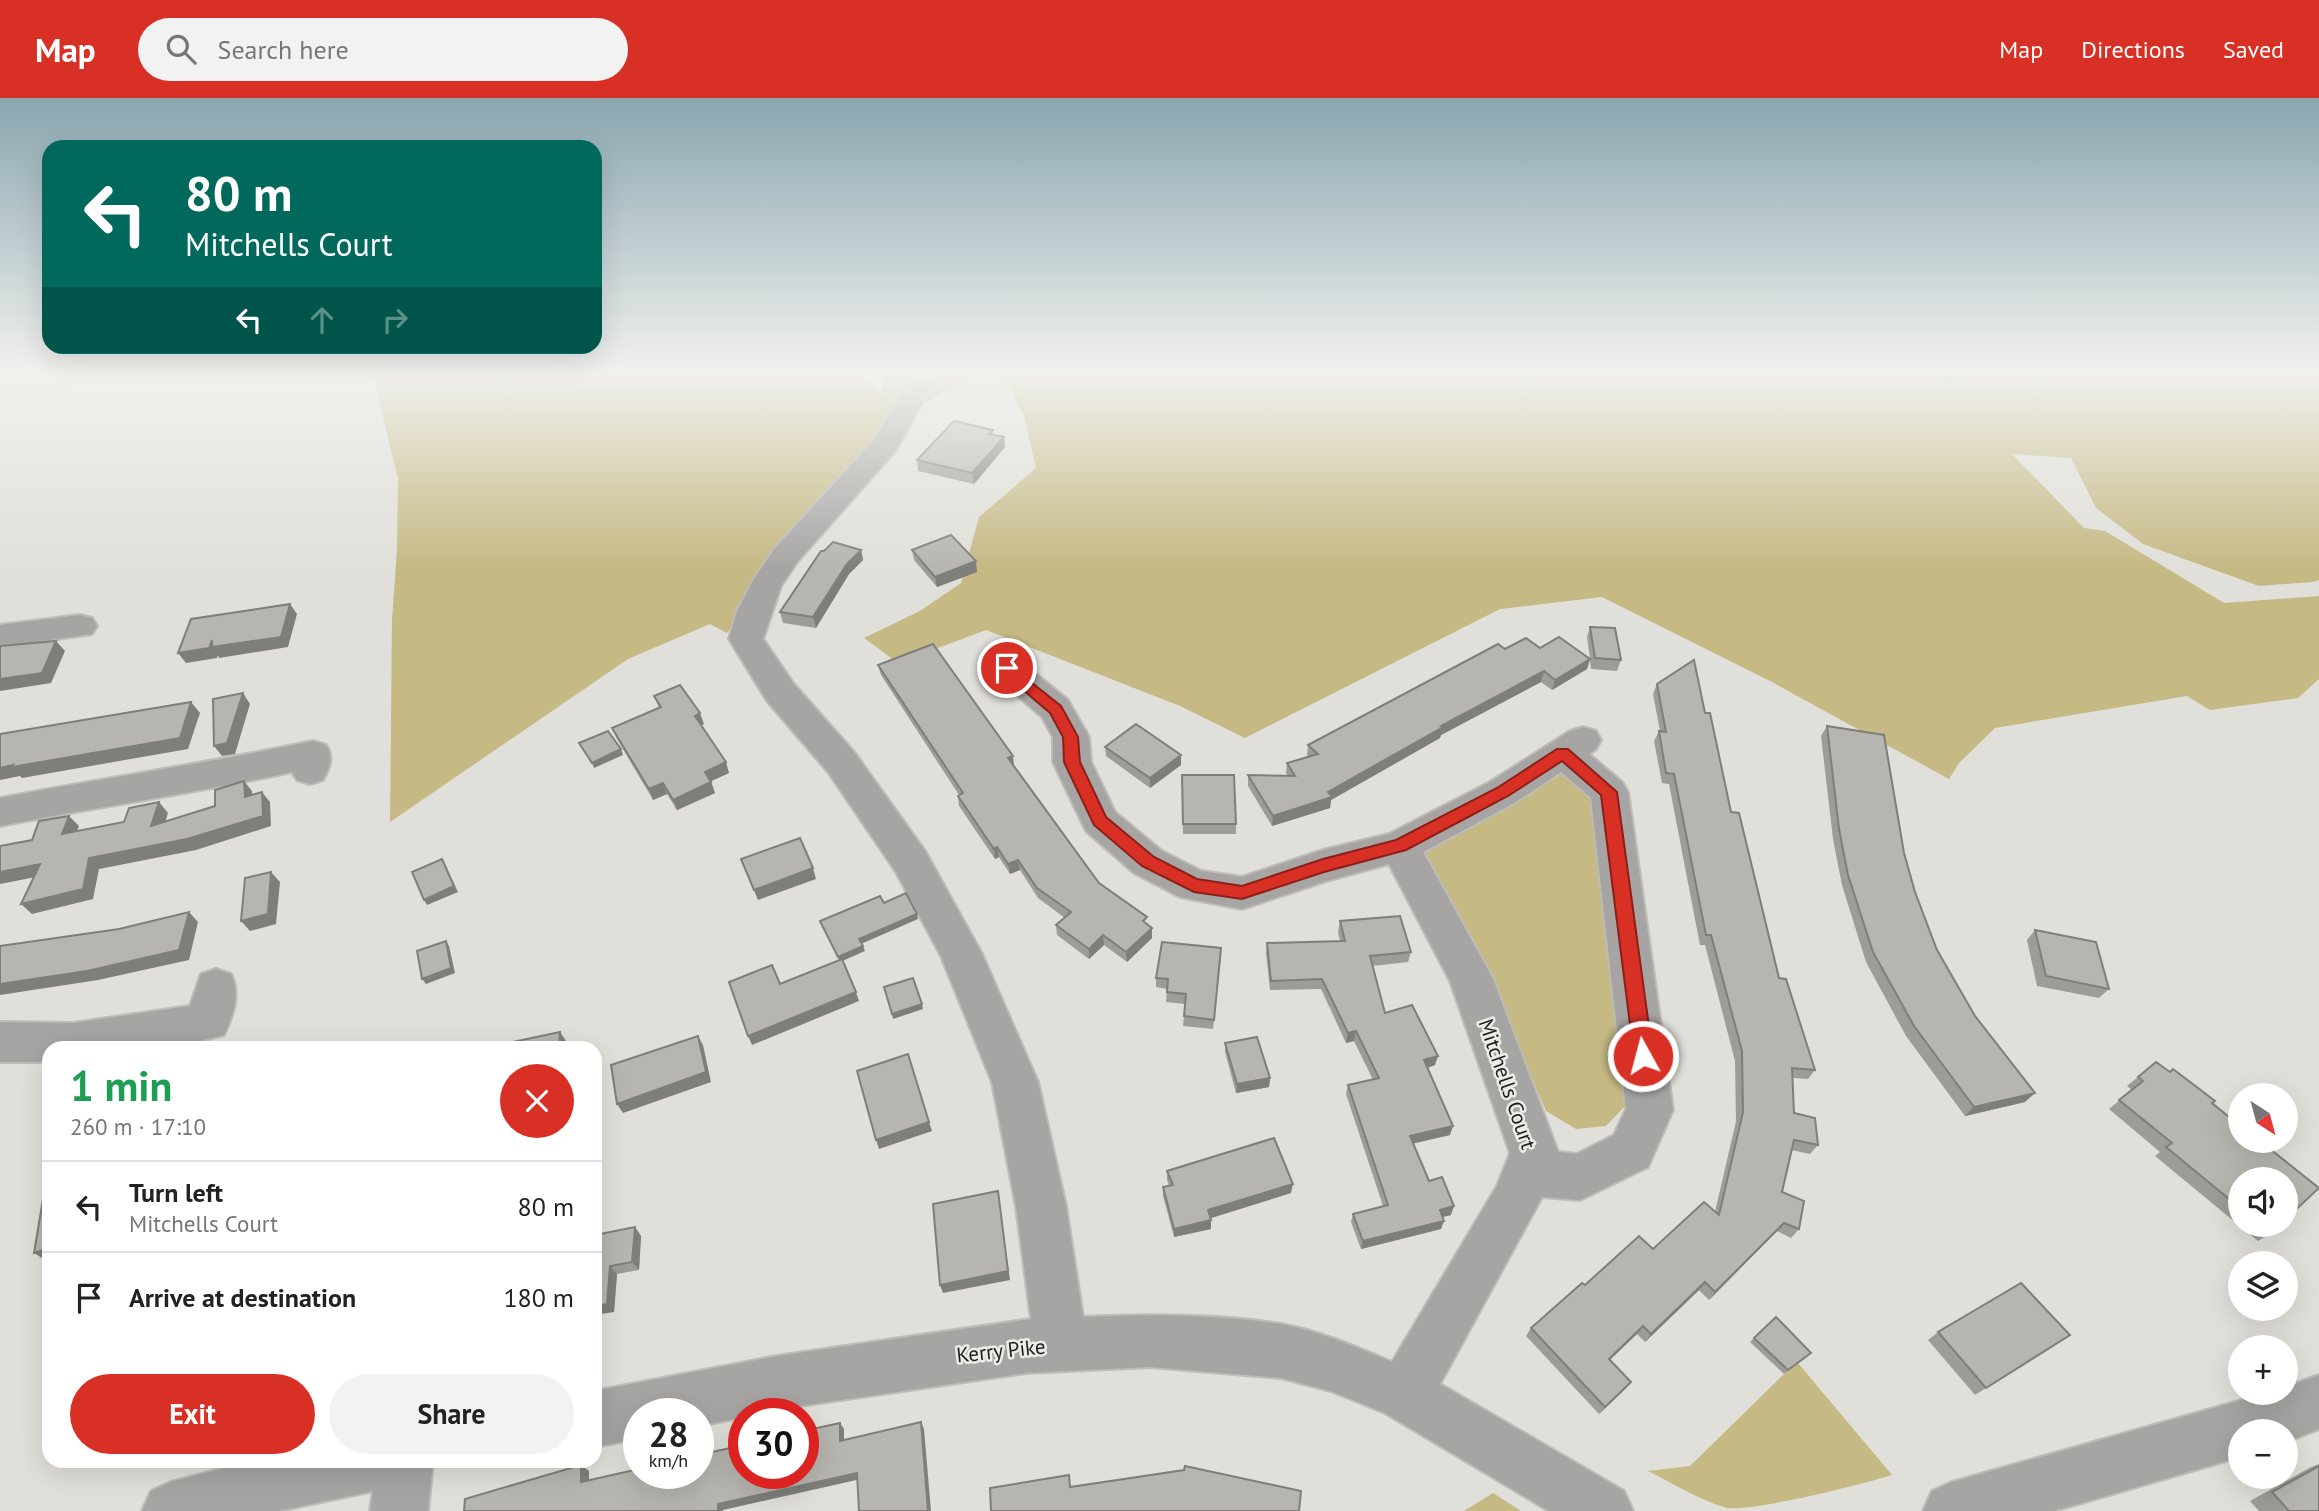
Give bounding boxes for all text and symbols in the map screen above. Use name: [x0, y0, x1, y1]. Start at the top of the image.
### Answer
search box: [138, 18, 628, 81]
text: Map: [35, 28, 96, 71]
icon: search: [162, 30, 200, 68]
text: Search here: [218, 33, 349, 66]
text: Map: [1999, 34, 2043, 65]
text: Directions: [2081, 34, 2185, 65]
text: Saved: [2223, 34, 2284, 65]
text: 80 m: [185, 161, 292, 225]
icon: left: [70, 168, 161, 259]
text: Mitchells Court: [185, 223, 393, 265]
icon: left: [230, 301, 268, 339]
icon: ahead: [303, 301, 341, 339]
icon: right: [376, 301, 414, 339]
pin: [977, 638, 1037, 698]
icon: arrive: [988, 649, 1026, 687]
street label: Mitchells Court: [1473, 1015, 1542, 1153]
position arrow: [1606, 1019, 1680, 1093]
text: 1 min: [70, 1058, 172, 1113]
button: close: [500, 1064, 574, 1138]
north arrow: [2228, 1083, 2298, 1153]
map controls: [2228, 1083, 2298, 1489]
text: 260 m · 17:10: [70, 1112, 206, 1141]
button: sound: [2228, 1167, 2298, 1237]
text: Turn left: [129, 1176, 223, 1209]
icon: left: [70, 1188, 108, 1226]
text: 80 m: [518, 1190, 574, 1223]
text: Mitchells Court: [129, 1209, 278, 1238]
button: layers: [2228, 1251, 2298, 1321]
icon: arrive: [70, 1279, 108, 1317]
text: Arrive at destination: [129, 1281, 356, 1314]
text: 180 m: [503, 1281, 574, 1314]
street label: Kerry Pike: [955, 1332, 1047, 1369]
button: +: [2228, 1335, 2298, 1405]
button: Exit: [70, 1374, 315, 1454]
button: Share: [329, 1374, 574, 1454]
speed limit sign: 30: [728, 1398, 819, 1489]
text: 28: [649, 1411, 688, 1457]
button: −: [2228, 1419, 2298, 1489]
text: km/h: [649, 1449, 688, 1472]

